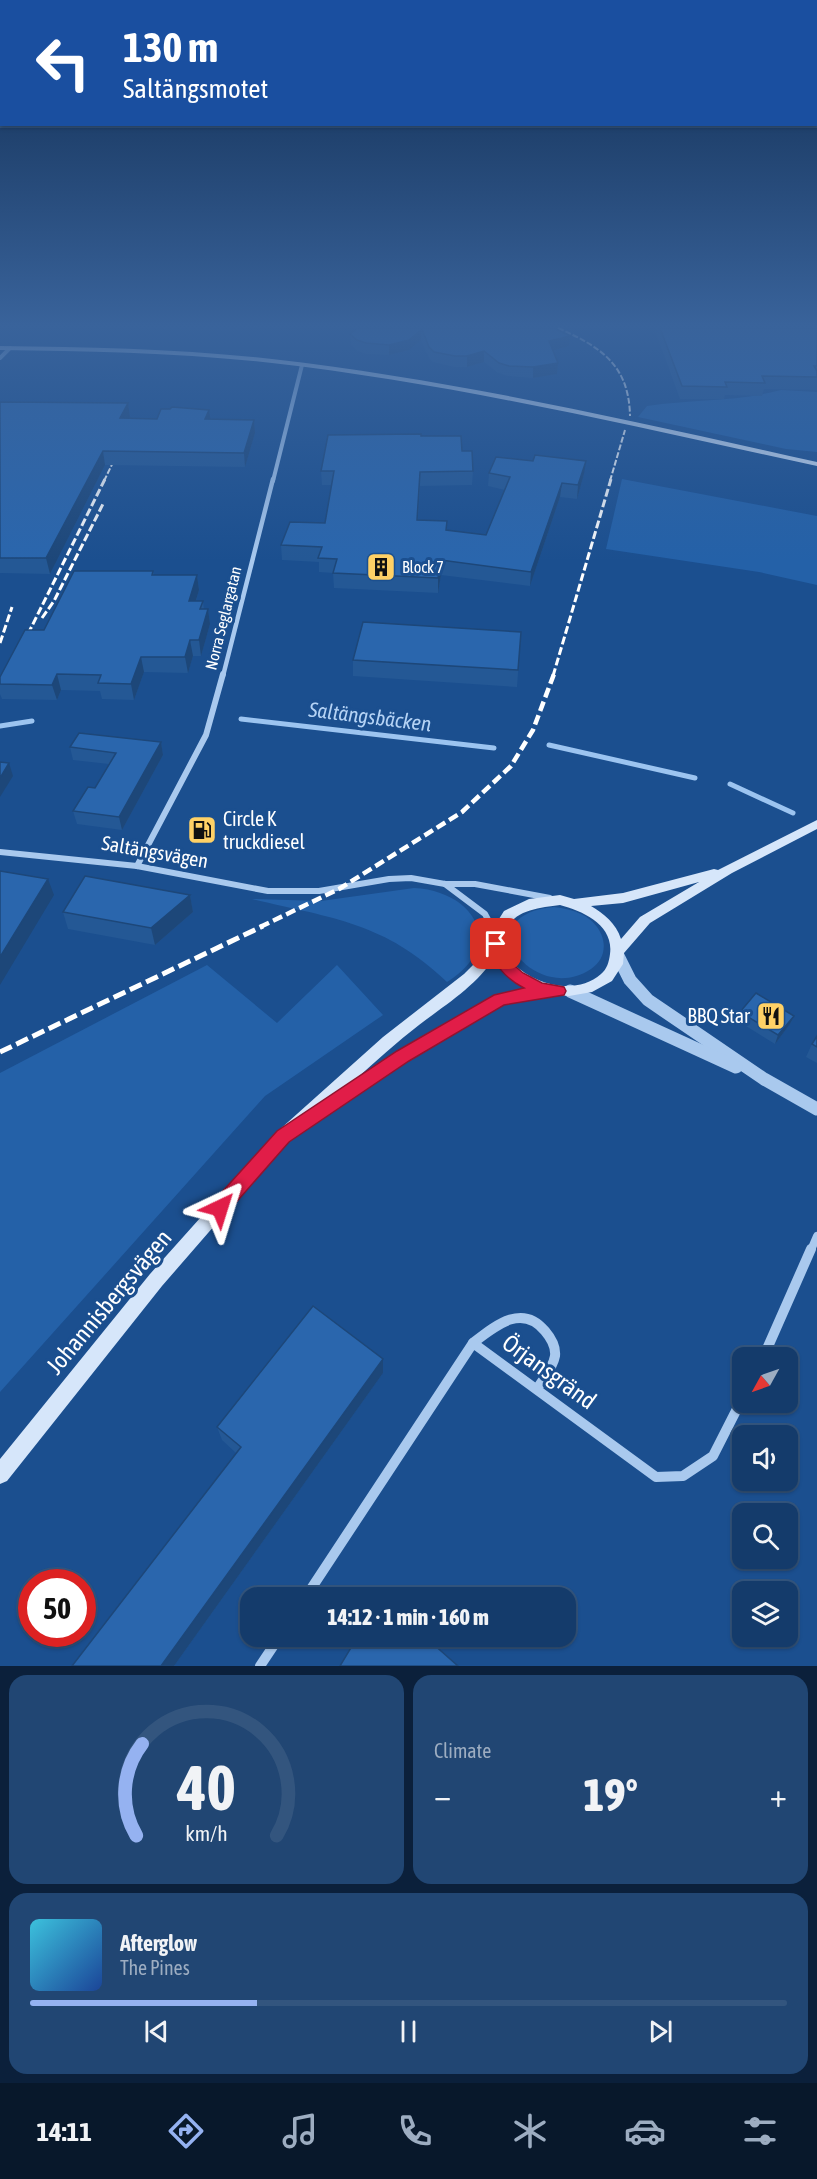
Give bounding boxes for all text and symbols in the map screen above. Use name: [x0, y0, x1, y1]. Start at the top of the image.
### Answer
text: 130 m: [123, 23, 218, 71]
icon: left: [24, 24, 102, 102]
text: Saltängsmotet: [123, 73, 268, 104]
building icon: Block 7: [365, 551, 397, 583]
place label: Block 7: [402, 558, 444, 576]
street label: Norra Seglargatan: [201, 564, 246, 672]
water label: Saltängsbäcken: [306, 696, 433, 735]
place label: Circle K truckdiesel: [223, 807, 305, 853]
fuel station icon: Circle K truckdiesel: [186, 814, 218, 846]
street label: Saltängsvägen: [100, 831, 210, 872]
pin: [470, 918, 521, 969]
icon: arrive: [479, 927, 512, 960]
restaurant icon: BBQ Star: [755, 1000, 787, 1032]
place label: BBQ Star: [687, 1004, 751, 1027]
position arrow: [188, 1176, 252, 1240]
street label: Johannisbergsvägen: [41, 1224, 177, 1379]
street label: Örjansgränd: [497, 1329, 601, 1415]
north arrow: [732, 1347, 798, 1413]
map controls: [732, 1347, 798, 1647]
button: sound: [732, 1425, 798, 1491]
button: search: [732, 1503, 798, 1569]
speed limit sign: 50: [18, 1569, 96, 1647]
button: layers: [732, 1581, 798, 1647]
text: 14:12 · 1 min · 160 m: [327, 1604, 489, 1630]
text: Climate: [434, 1739, 491, 1762]
text: 40: [176, 1752, 236, 1823]
text: 19°: [583, 1769, 638, 1821]
text: −: [434, 1776, 451, 1814]
text: +: [770, 1776, 787, 1814]
text: km/h: [185, 1822, 228, 1847]
text: Afterglow: [120, 1930, 197, 1956]
text: The Pines: [120, 1956, 190, 1979]
icon: previous: [140, 2015, 173, 2048]
icon: pause: [392, 2015, 425, 2048]
icon: next: [644, 2015, 677, 2048]
icon: directions: [165, 2110, 207, 2152]
icon: music: [279, 2110, 321, 2152]
icon: phone: [394, 2110, 436, 2152]
icon: climate: [509, 2110, 551, 2152]
icon: car: [624, 2110, 666, 2152]
icon: filters: [739, 2110, 781, 2152]
text: 14:11: [36, 2116, 92, 2147]

